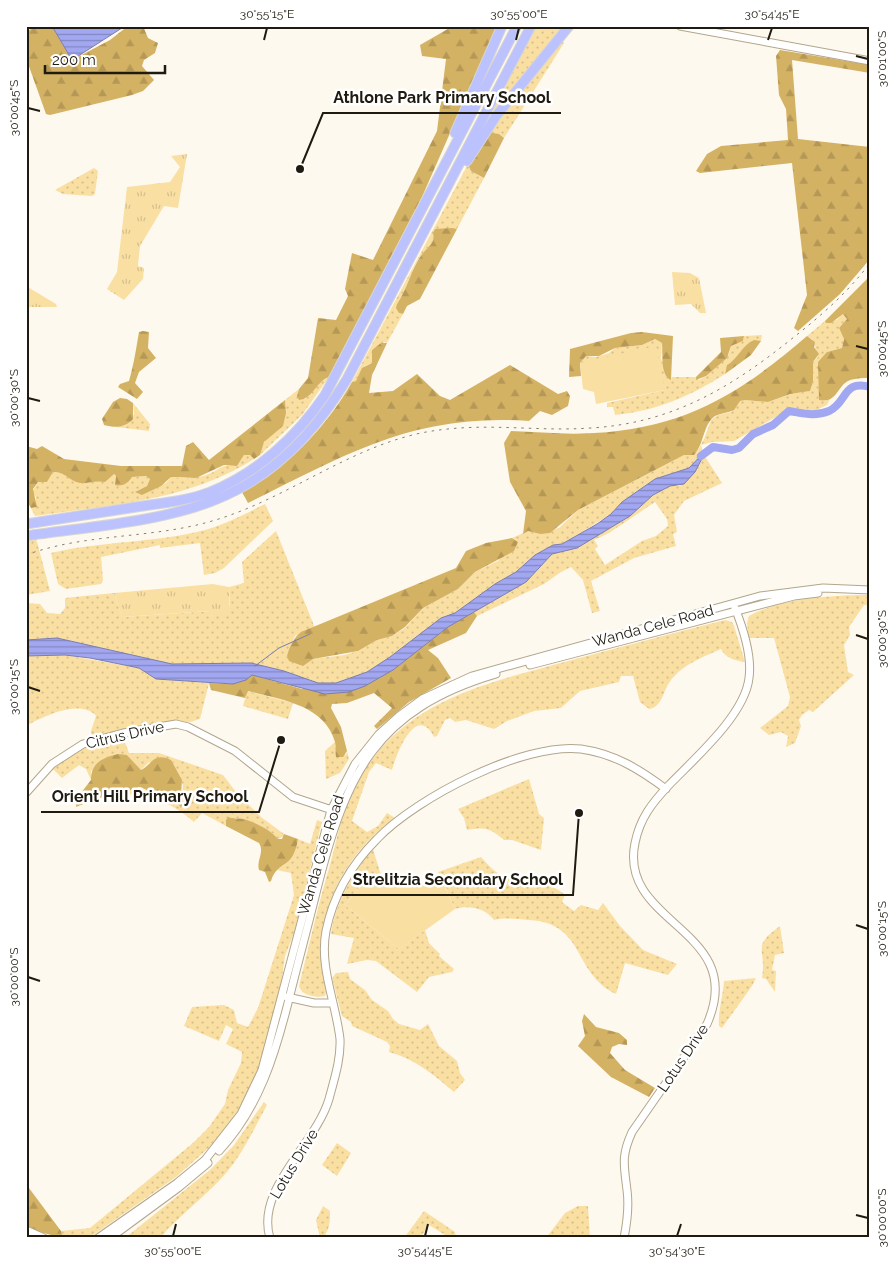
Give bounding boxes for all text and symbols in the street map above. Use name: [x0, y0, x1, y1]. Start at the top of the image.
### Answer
text: 30°55'15"E: [240, 7, 294, 21]
text: 30°55'00"E: [490, 7, 548, 21]
text: 30°54'45"E: [745, 7, 799, 21]
text: 30°01'00"S: [875, 31, 889, 87]
scale bar: [45, 42, 165, 74]
text: 200 m: [52, 51, 96, 69]
text: 30°00'45"S: [7, 80, 21, 136]
callout: Athlone Park Primary School: [323, 82, 561, 113]
text: Athlone Park Primary School: [333, 88, 552, 107]
text: 30°00'45"S: [875, 321, 889, 377]
text: 30°00'30"S: [7, 369, 21, 427]
street label: Wanda Cele Road: [590, 601, 716, 651]
text: 30°00'30"S: [875, 610, 889, 668]
text: 30°00'15"S: [7, 659, 21, 715]
street label: Citrus Drive: [84, 717, 166, 753]
callout: Orient Hill Primary School: [41, 781, 259, 812]
text: Orient Hill Primary School: [52, 787, 249, 806]
street label: Wanda Cele Road: [294, 793, 348, 917]
callout: Strelitzia Secondary School: [342, 864, 573, 895]
text: Strelitzia Secondary School: [353, 870, 564, 889]
text: 30°00'15"S: [875, 901, 889, 957]
text: 30°00'00"S: [7, 948, 21, 1006]
street label: Lotus Drive: [654, 1020, 712, 1095]
street label: Lotus Drive: [266, 1126, 322, 1202]
text: 30°00'00"S: [875, 1189, 889, 1247]
text: 30°55'00"E: [144, 1244, 202, 1258]
text: 30°54'45"E: [398, 1244, 452, 1258]
text: 30°54'30"E: [649, 1244, 705, 1258]

